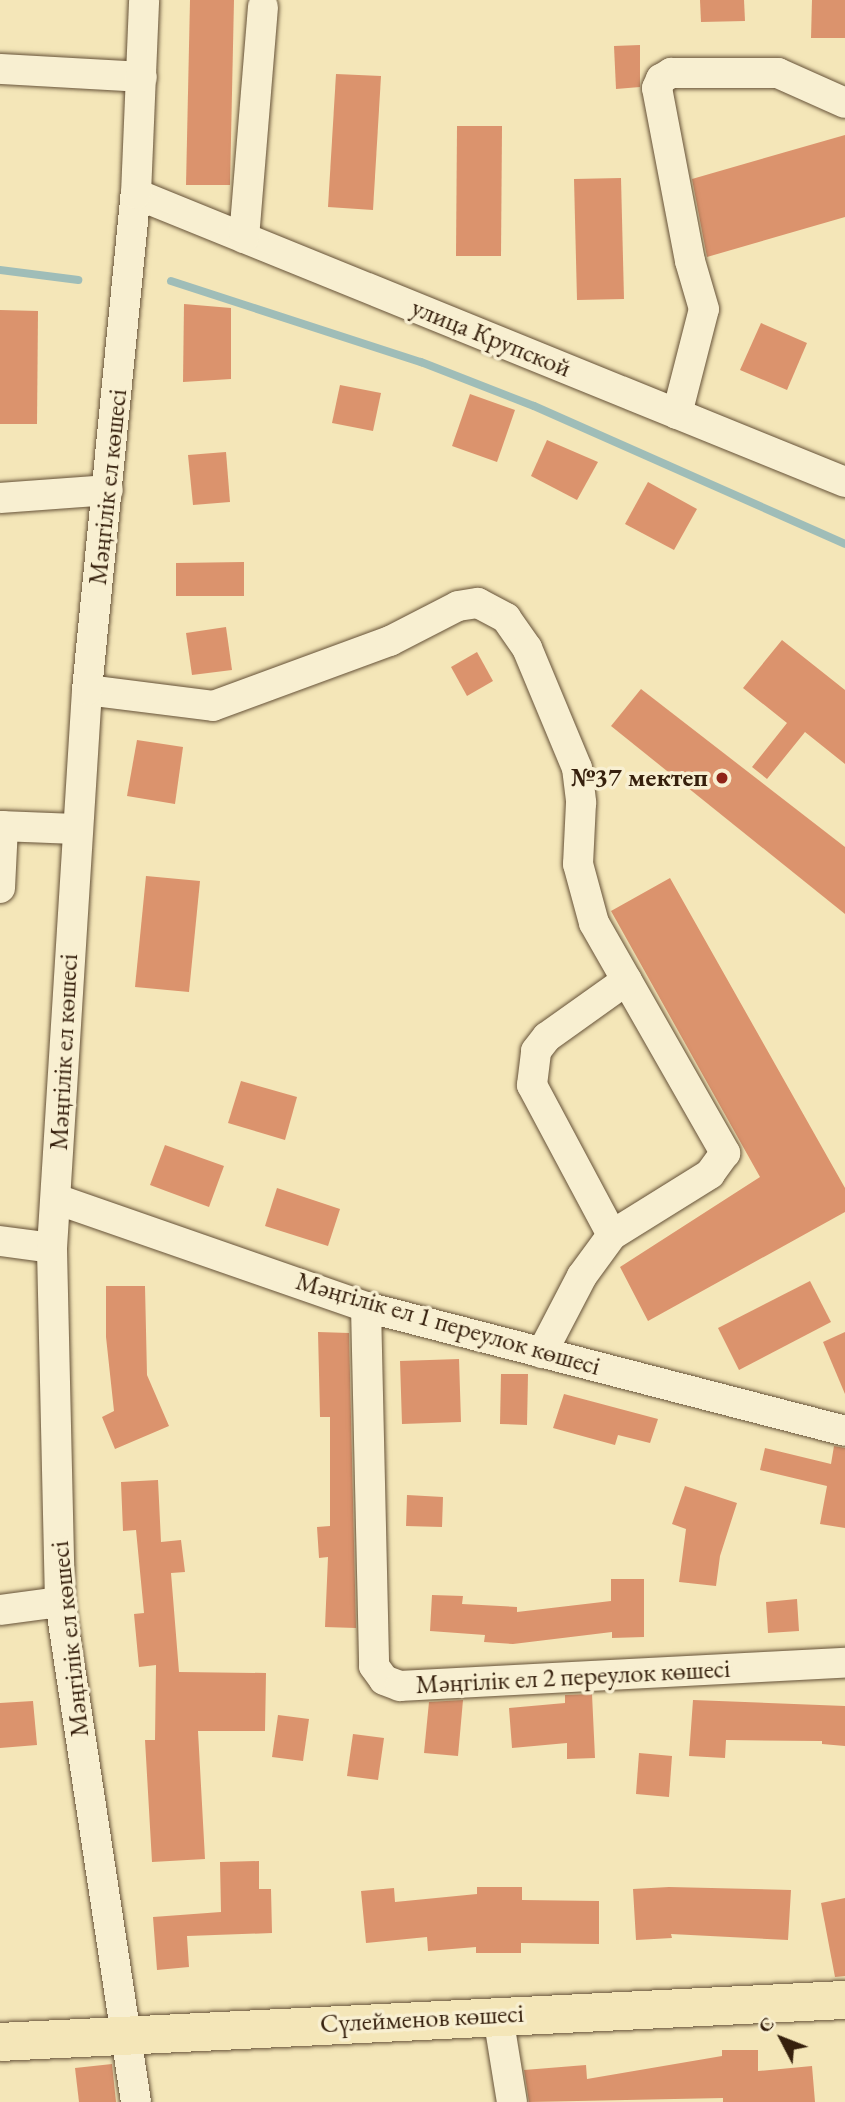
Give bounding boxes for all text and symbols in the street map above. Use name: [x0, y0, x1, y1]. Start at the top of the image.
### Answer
street label: улица Крупской: [407, 292, 575, 384]
street label: Мәңгілік ел көшесі: [82, 387, 134, 587]
place label: №37 мектеп: [571, 762, 708, 794]
marker: №37 мектеп: [714, 770, 730, 786]
street label: Мәңгілік ел көшесі: [43, 953, 85, 1151]
street label: Мәңгілік ел 1 переулок көшесі: [292, 1266, 604, 1382]
street label: Мәңгілік ел көшесі: [44, 1539, 96, 1739]
street label: Мәңгілік ел 2 переулок көшесі: [415, 1653, 731, 1701]
street label: Сүлейменов көшесі: [319, 1998, 525, 2040]
north arrow: [747, 2004, 817, 2074]
text: С: [752, 2011, 780, 2038]

